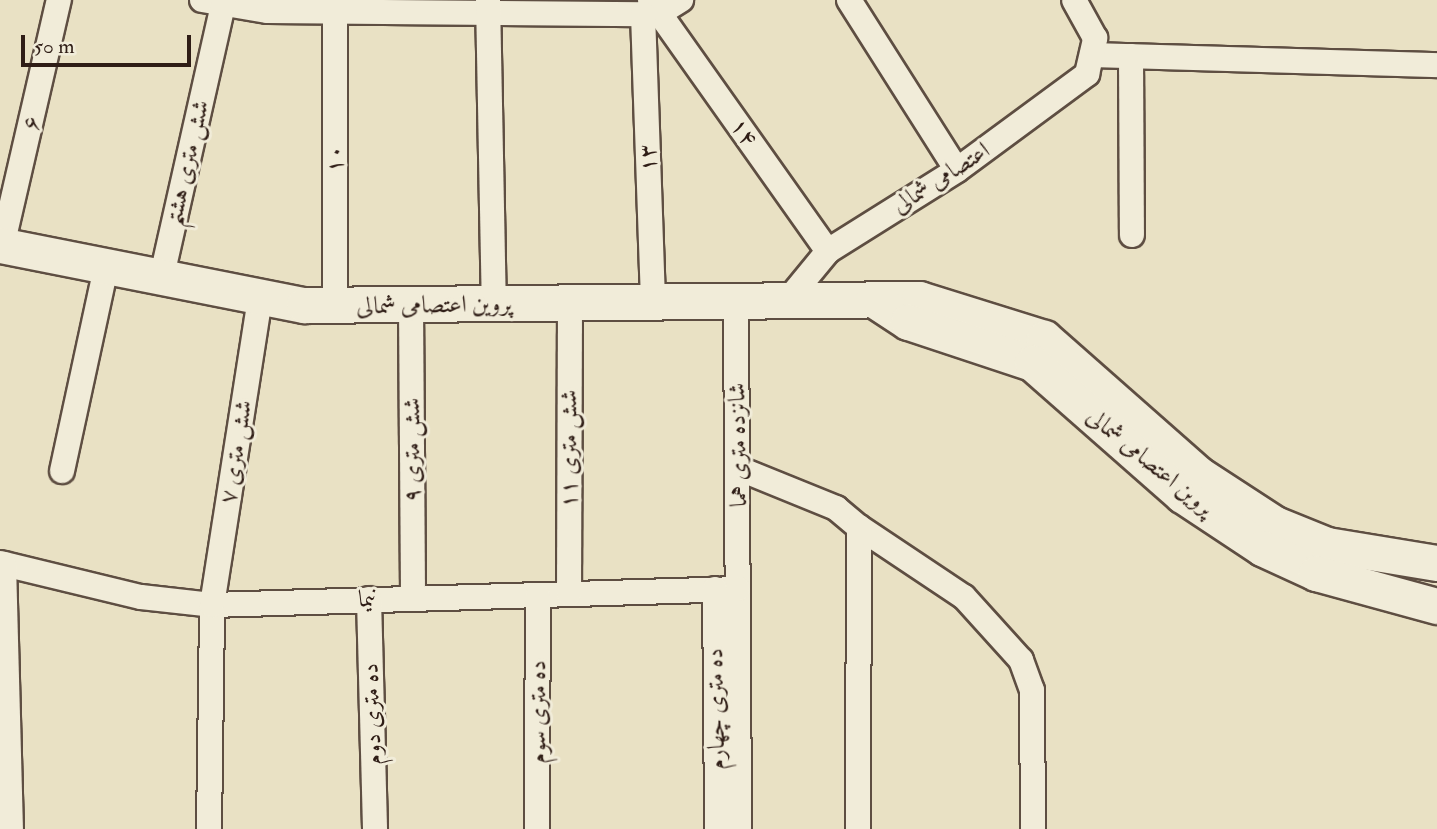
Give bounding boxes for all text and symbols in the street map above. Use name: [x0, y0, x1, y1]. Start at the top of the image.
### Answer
scale bar: [24, 21, 194, 65]
text: 50 m: [34, 33, 75, 60]
street label: شش متری هشتم: [159, 97, 215, 229]
street label: ۱۴: [724, 112, 764, 152]
street label: ۶: [15, 113, 47, 133]
street label: اعتصامی شمالی: [887, 136, 995, 220]
street label: ۱۳: [633, 143, 663, 173]
street label: ۱۰: [321, 145, 349, 173]
street label: پروین اعتصامی شمالی: [356, 289, 512, 321]
street label: شانزده متری هما: [723, 383, 753, 507]
street label: ۱۱ شش متری: [555, 390, 583, 508]
street label: ۷ شش متری: [214, 398, 258, 506]
street label: ۹ شش متری: [398, 398, 426, 502]
street label: پروین اعتصامی شمالی: [1080, 402, 1220, 522]
street label: نیما: [357, 584, 377, 614]
street label: ده متری چهارم: [701, 648, 731, 770]
street label: ده متری سوم: [524, 660, 552, 764]
street label: ده متری دوم: [356, 663, 388, 765]

